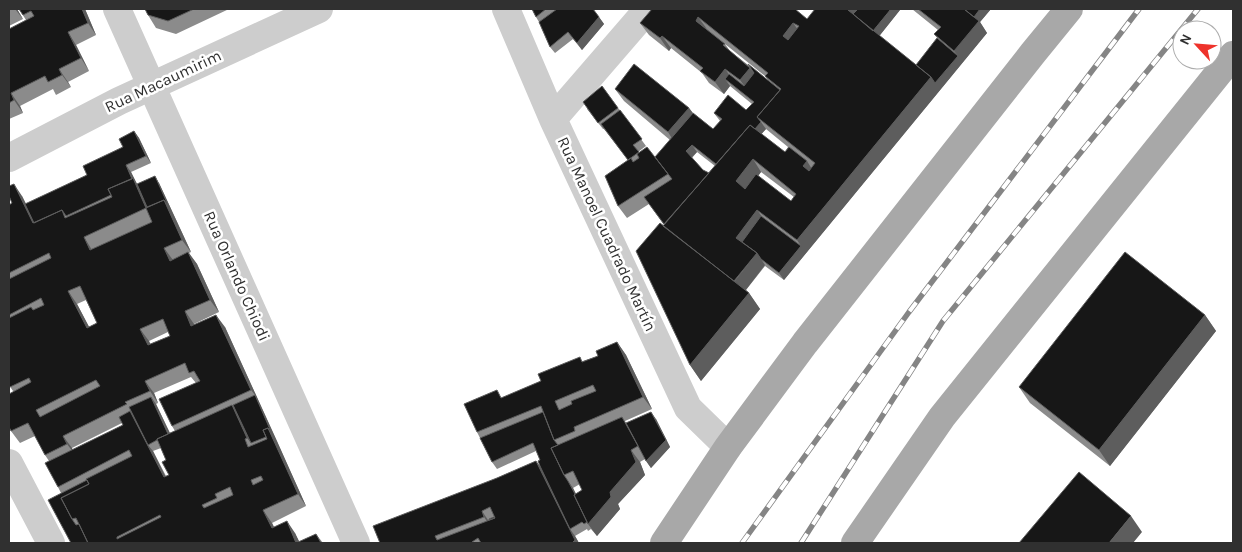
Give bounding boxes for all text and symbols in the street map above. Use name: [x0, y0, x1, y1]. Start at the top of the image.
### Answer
north arrow: [1172, 20, 1222, 70]
text: N: [1176, 31, 1196, 48]
street label: Rua Macaumirim: [102, 46, 224, 116]
street label: Rua Manoel Cuadrado Martín: [554, 134, 660, 334]
street label: Rua Orlando Chiodi: [200, 208, 274, 344]

